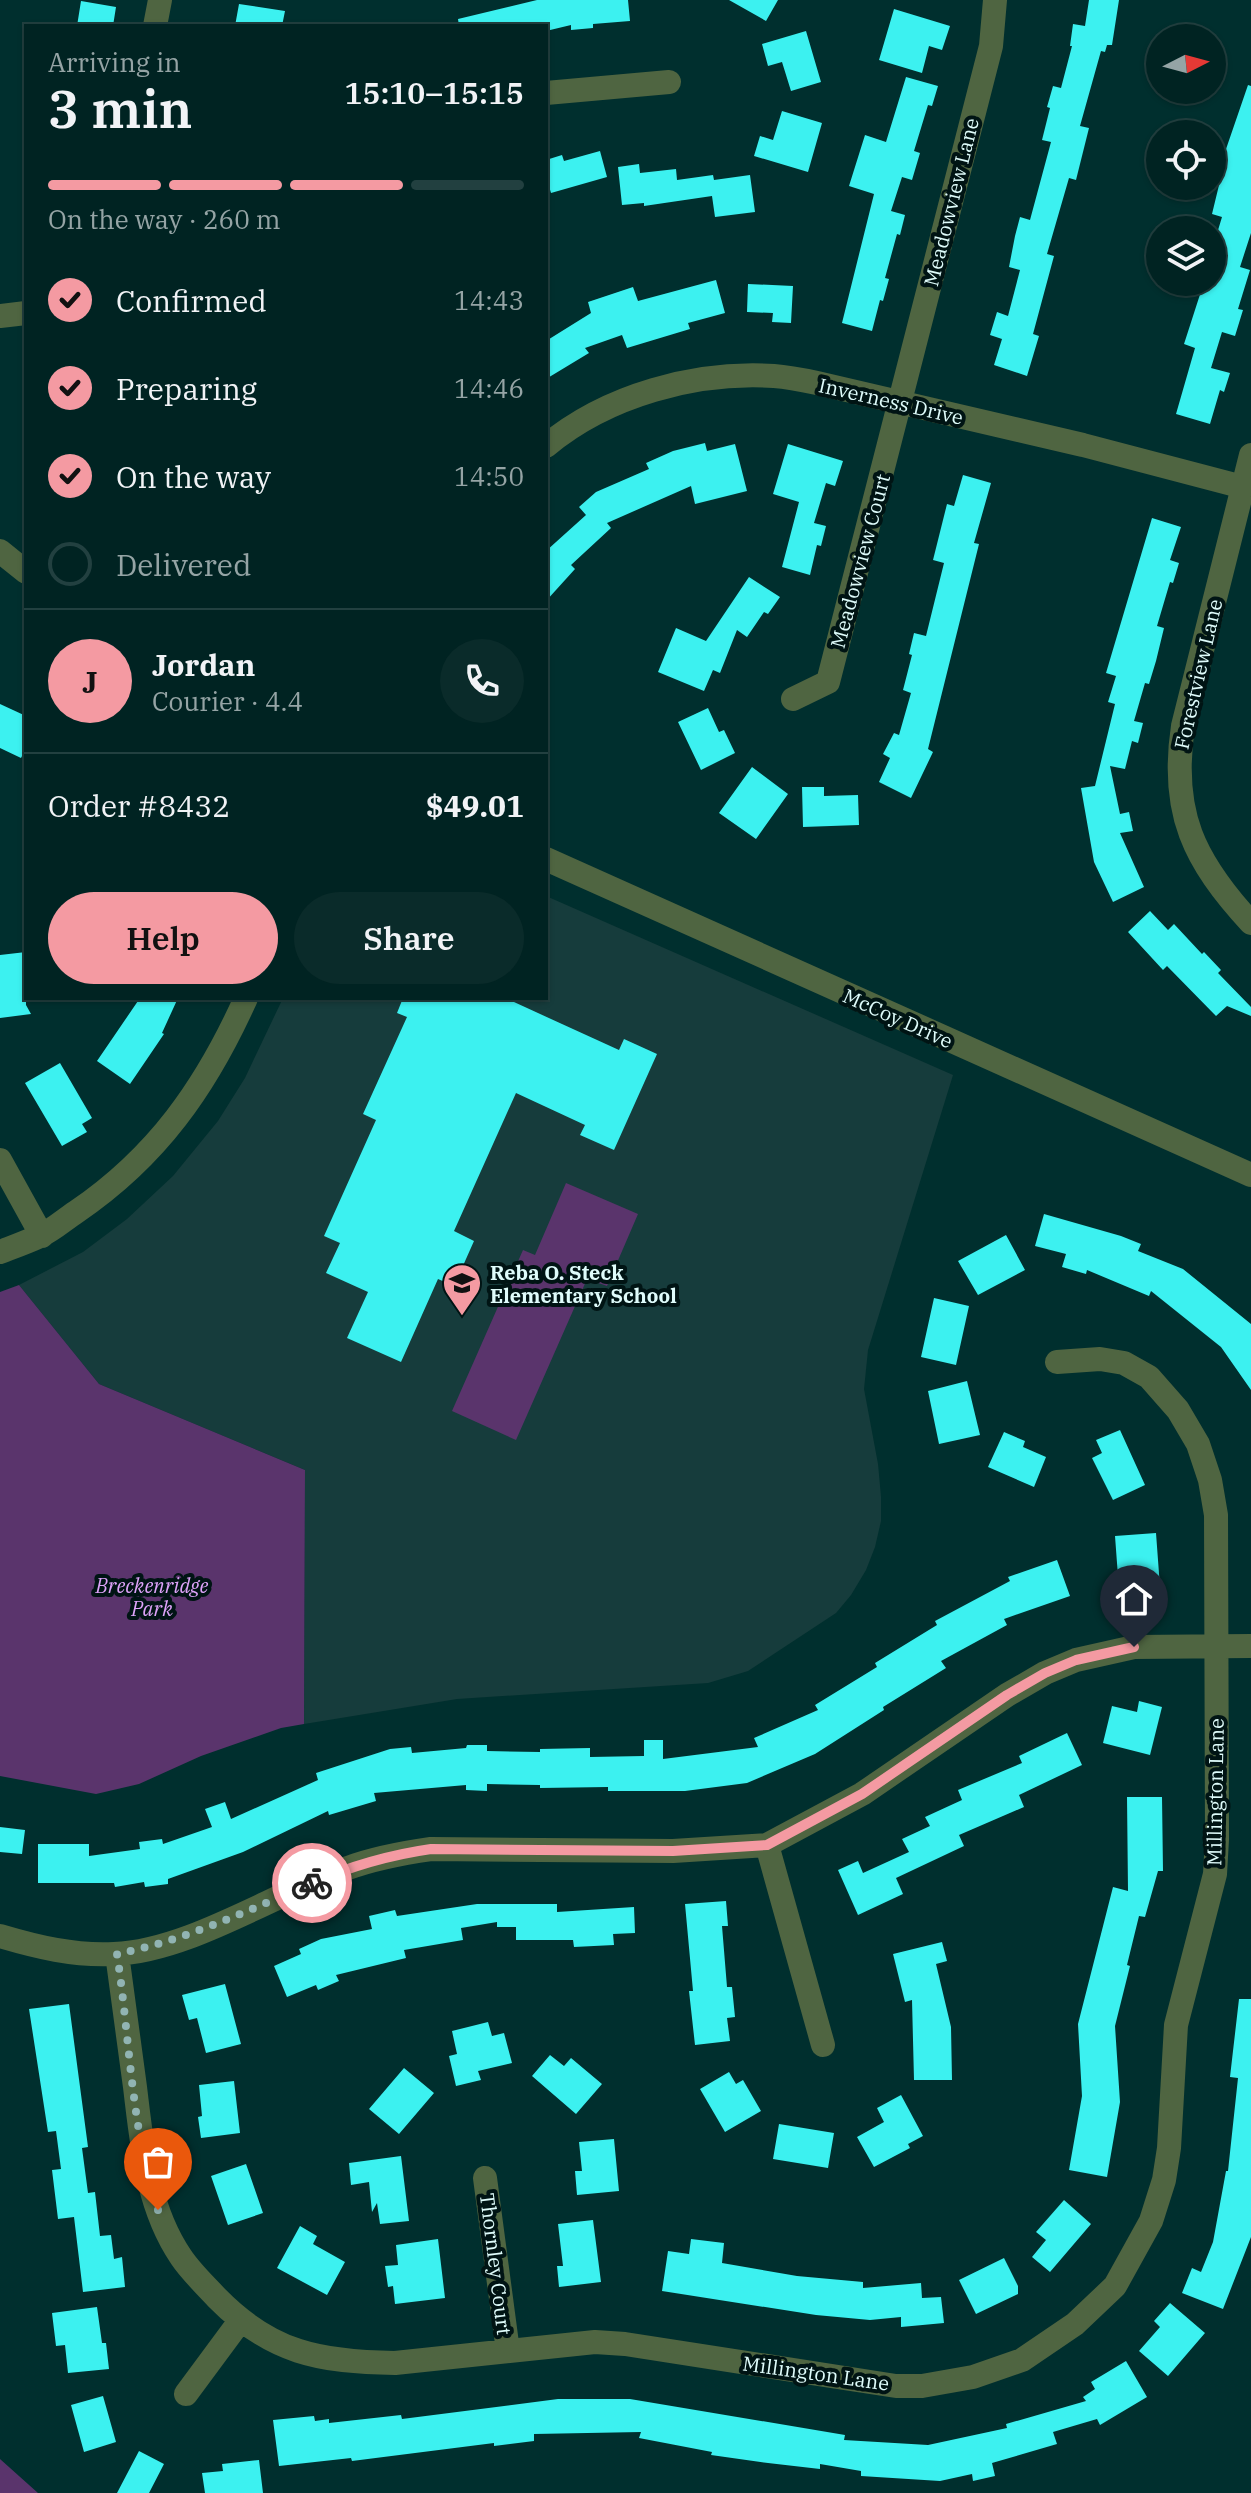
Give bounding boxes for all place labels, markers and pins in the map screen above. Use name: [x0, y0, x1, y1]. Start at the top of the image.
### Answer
place label: Reba O. Steck Elementary School: [490, 1259, 677, 1309]
school or university icon: Reba O. Steck Elementary School: [441, 1262, 483, 1317]
pin: [1100, 1565, 1168, 1647]
pin: [124, 2128, 192, 2210]

